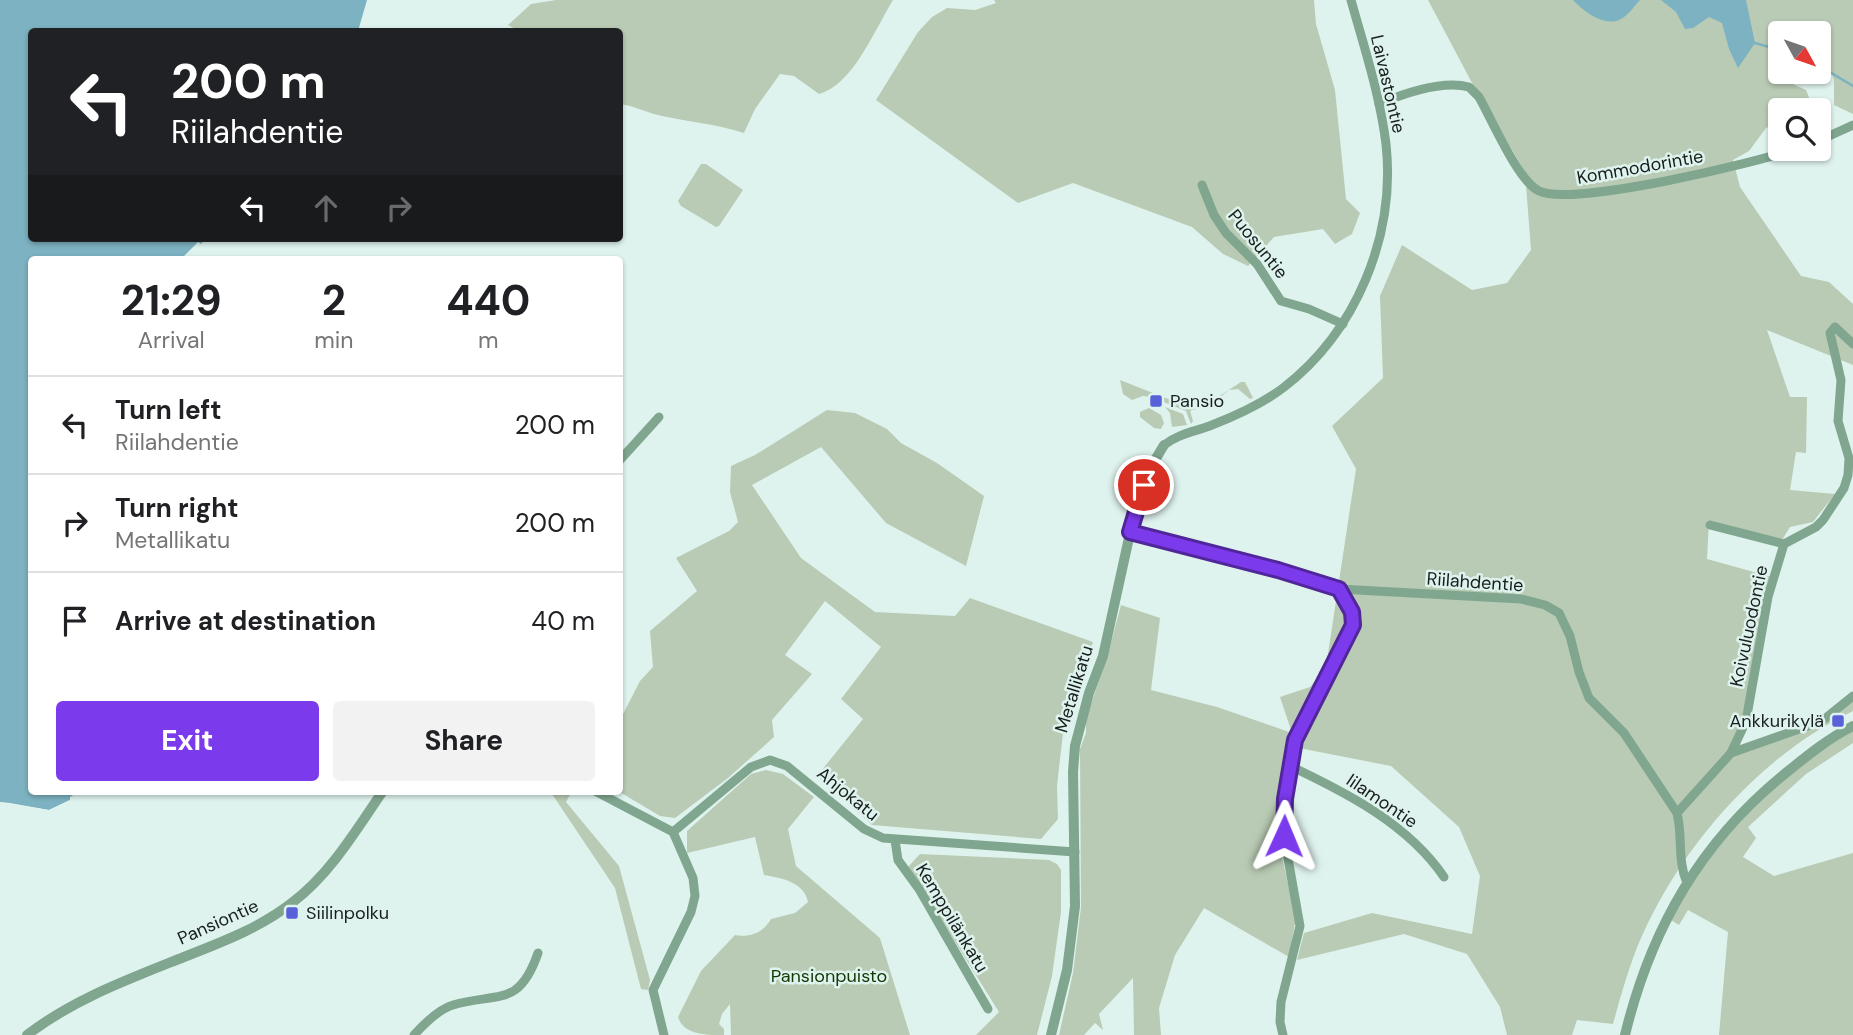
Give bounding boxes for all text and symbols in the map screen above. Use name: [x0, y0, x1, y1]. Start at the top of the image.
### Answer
north arrow: [1768, 21, 1830, 84]
map controls: [1768, 21, 1831, 161]
street label: Laivastontie: [1365, 32, 1411, 136]
text: 200 m: [171, 49, 326, 113]
icon: left: [56, 56, 147, 147]
button: search: [1768, 98, 1831, 161]
text: Riilahdentie: [171, 111, 343, 153]
street label: Kommodorintie: [1575, 144, 1705, 190]
icon: left: [234, 189, 272, 227]
icon: ahead: [307, 189, 345, 227]
icon: right: [380, 189, 418, 227]
street label: Puosuntie: [1223, 204, 1293, 284]
text: 21:29: [121, 273, 222, 328]
text: 2: [322, 273, 346, 328]
text: 440: [446, 273, 530, 328]
text: Arrival: [138, 325, 205, 355]
text: min: [314, 325, 353, 355]
text: m: [478, 325, 498, 355]
place label: Pansio: [1170, 389, 1224, 413]
text: Turn left: [115, 393, 222, 427]
marker: Pansio: [1148, 393, 1164, 409]
icon: left: [56, 406, 94, 444]
text: 200 m: [515, 408, 595, 442]
text: Riilahdentie: [115, 427, 239, 457]
pin: [1114, 455, 1174, 515]
icon: arrive: [1125, 466, 1163, 504]
text: Turn right: [115, 491, 239, 525]
icon: right: [56, 504, 94, 542]
text: 200 m: [515, 506, 595, 540]
text: Metallikatu: [115, 525, 230, 555]
street label: Koivuluodontie: [1724, 563, 1774, 689]
street label: Riilahdentie: [1426, 567, 1524, 597]
icon: arrive: [56, 602, 94, 640]
text: Arrive at destination: [115, 604, 376, 638]
text: 40 m: [531, 604, 595, 638]
street label: Metallikatu: [1049, 642, 1099, 736]
button: Exit: [56, 701, 319, 781]
button: Share: [333, 701, 595, 781]
place label: Ankkurikylä: [1729, 709, 1824, 733]
marker: Ankkurikylä: [1830, 713, 1846, 729]
street label: Ahjokatu: [812, 762, 884, 826]
street label: Iilamontie: [1342, 768, 1422, 834]
position arrow: [1247, 799, 1321, 873]
street label: Kemppilänkatu: [910, 859, 994, 977]
street label: Pansiontie: [174, 894, 262, 950]
place label: Siilinpolku: [306, 901, 389, 925]
marker: Siilinpolku: [284, 905, 300, 921]
park label: Pansionpuisto: [771, 964, 887, 988]

